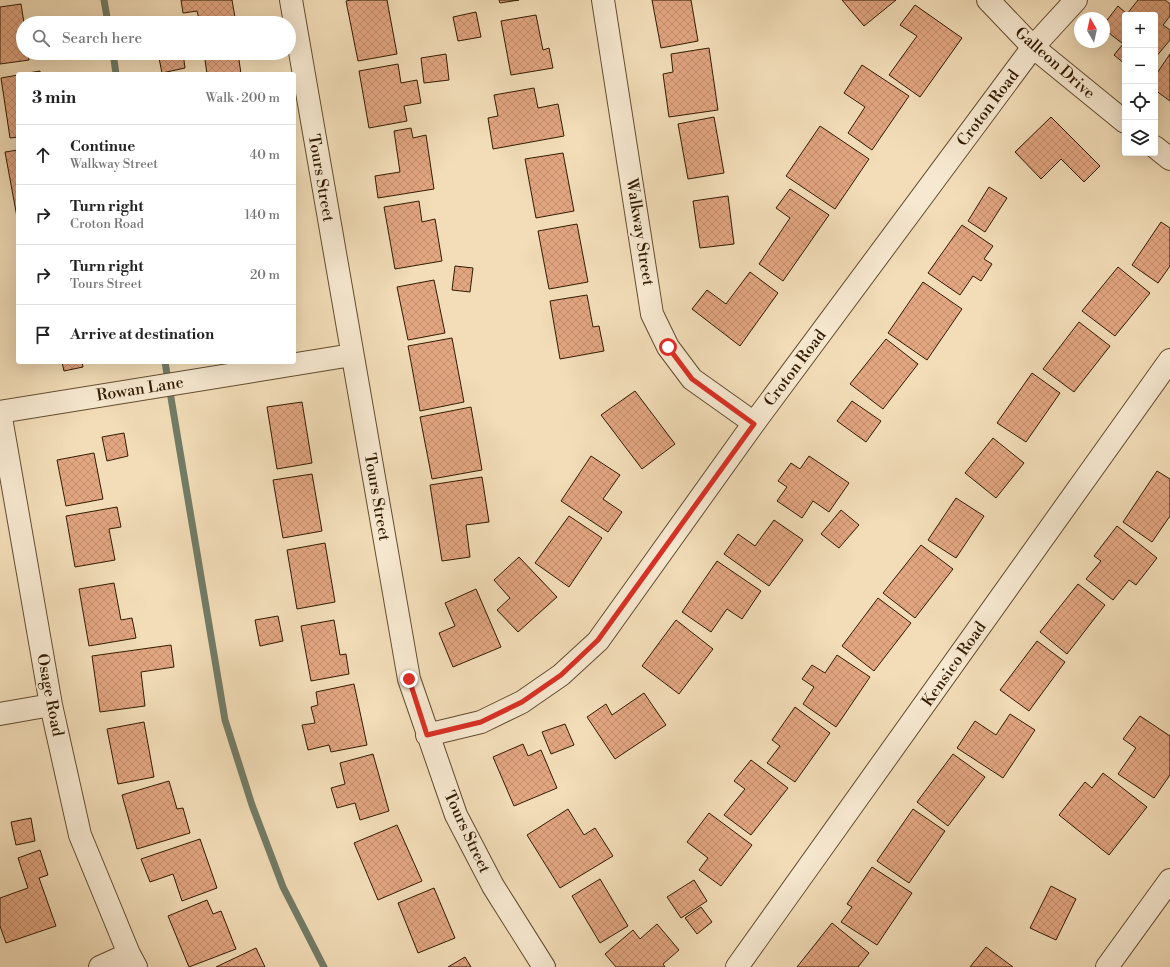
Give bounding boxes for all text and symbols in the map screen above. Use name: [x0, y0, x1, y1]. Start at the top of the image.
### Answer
north arrow: [1074, 12, 1110, 48]
map controls: [1122, 12, 1158, 156]
button: +: [1122, 12, 1158, 48]
search box: [16, 16, 296, 60]
street label: Galleon Drive: [1011, 23, 1099, 103]
icon: search: [30, 27, 52, 49]
text: Search here: [62, 29, 142, 48]
button: −: [1122, 48, 1158, 84]
street label: Croton Road: [953, 66, 1023, 150]
button: locate: [1122, 84, 1158, 120]
text: 3 min: [32, 87, 76, 109]
text: Walk · 200 m: [206, 90, 280, 106]
button: layers: [1122, 120, 1158, 156]
street label: Tours Street: [303, 133, 339, 224]
text: Continue: [70, 137, 135, 156]
icon: ahead: [32, 144, 54, 166]
text: 40 m: [250, 147, 280, 163]
text: Walkway Street: [70, 156, 158, 172]
street label: Walkway Street: [621, 176, 658, 287]
text: Turn right: [70, 197, 144, 216]
icon: right: [32, 204, 54, 226]
text: 140 m: [244, 207, 280, 223]
text: Croton Road: [70, 216, 144, 232]
text: Turn right: [70, 257, 144, 276]
icon: right: [32, 264, 54, 286]
text: 20 m: [250, 267, 280, 283]
text: Tours Street: [70, 276, 142, 292]
icon: arrive: [32, 324, 54, 346]
text: Arrive at destination: [70, 325, 214, 344]
street label: Croton Road: [760, 326, 830, 410]
route start: [659, 338, 677, 356]
street label: Rowan Lane: [95, 372, 185, 406]
street label: Tours Street: [359, 452, 395, 543]
street label: Kensico Road: [917, 618, 991, 710]
street label: Osage Road: [32, 652, 68, 738]
route end: [400, 670, 418, 688]
street label: Tours Street: [439, 788, 495, 877]

